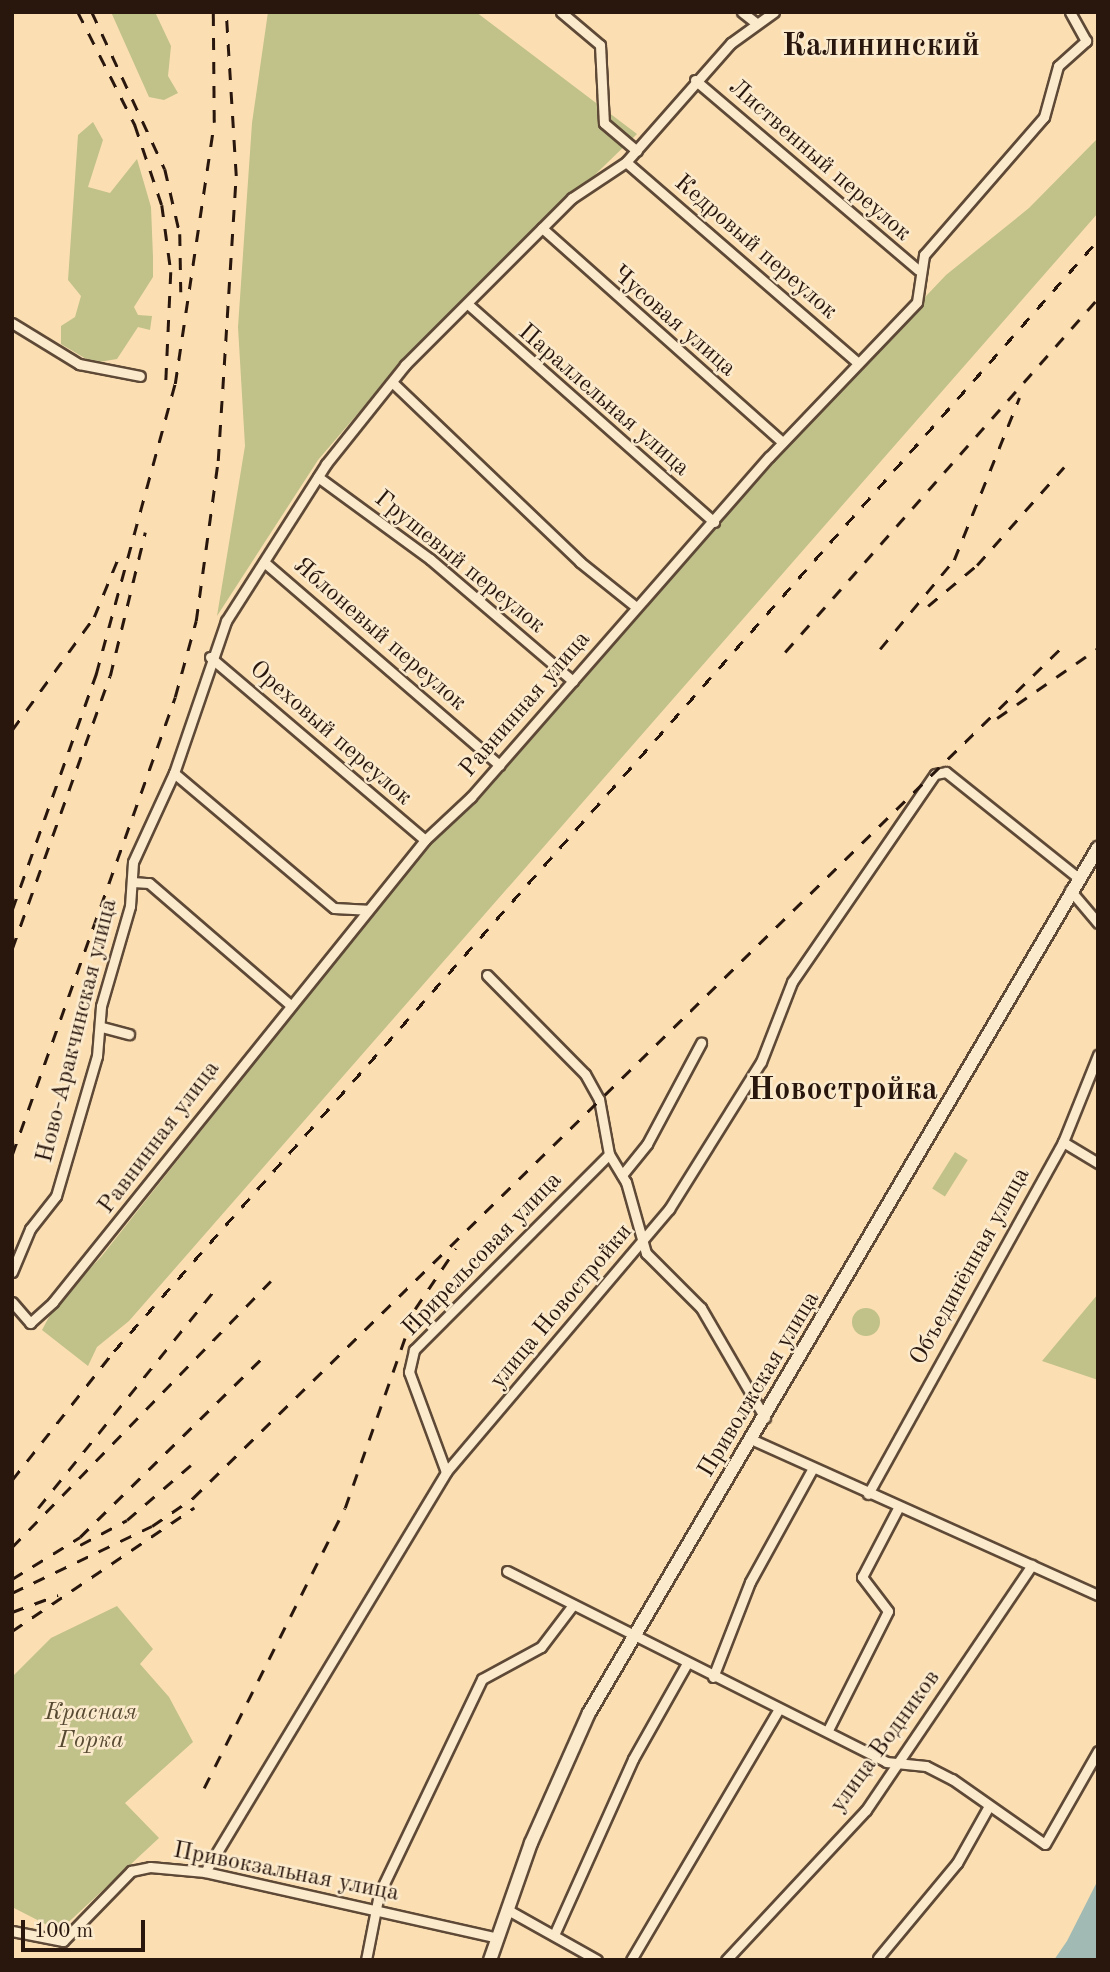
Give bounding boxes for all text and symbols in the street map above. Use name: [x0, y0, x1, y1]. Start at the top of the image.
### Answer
district label: Калининский: [782, 28, 980, 66]
street label: Лиственный переулок: [722, 74, 916, 248]
street label: Кедровый переулок: [668, 169, 842, 327]
street label: Чусовая улица: [605, 260, 741, 384]
street label: Параллельная улица: [511, 319, 695, 483]
street label: Грушевый переулок: [368, 485, 550, 641]
street label: Яблоневый переулок: [286, 552, 472, 718]
street label: Равнинная улица: [455, 626, 597, 784]
street label: Ореховый переулок: [243, 656, 417, 812]
street label: Ново-Аракчинская улица: [31, 896, 125, 1166]
street label: Равнинная улица: [93, 1056, 227, 1220]
district label: Новостройка: [748, 1072, 938, 1110]
street label: Объединённая улица: [905, 1163, 1037, 1371]
street label: Прирельсовая улица: [397, 1167, 569, 1343]
street label: улица Новостройки: [485, 1219, 639, 1395]
street label: Приволжская улица: [693, 1287, 827, 1483]
street label: улица Водников: [825, 1665, 947, 1819]
park label: Красная Горка: [45, 1700, 137, 1756]
street label: Привокзальная улица: [171, 1837, 401, 1909]
scale bar: [24, 1906, 149, 1950]
text: 100 m: [34, 1921, 93, 1942]

